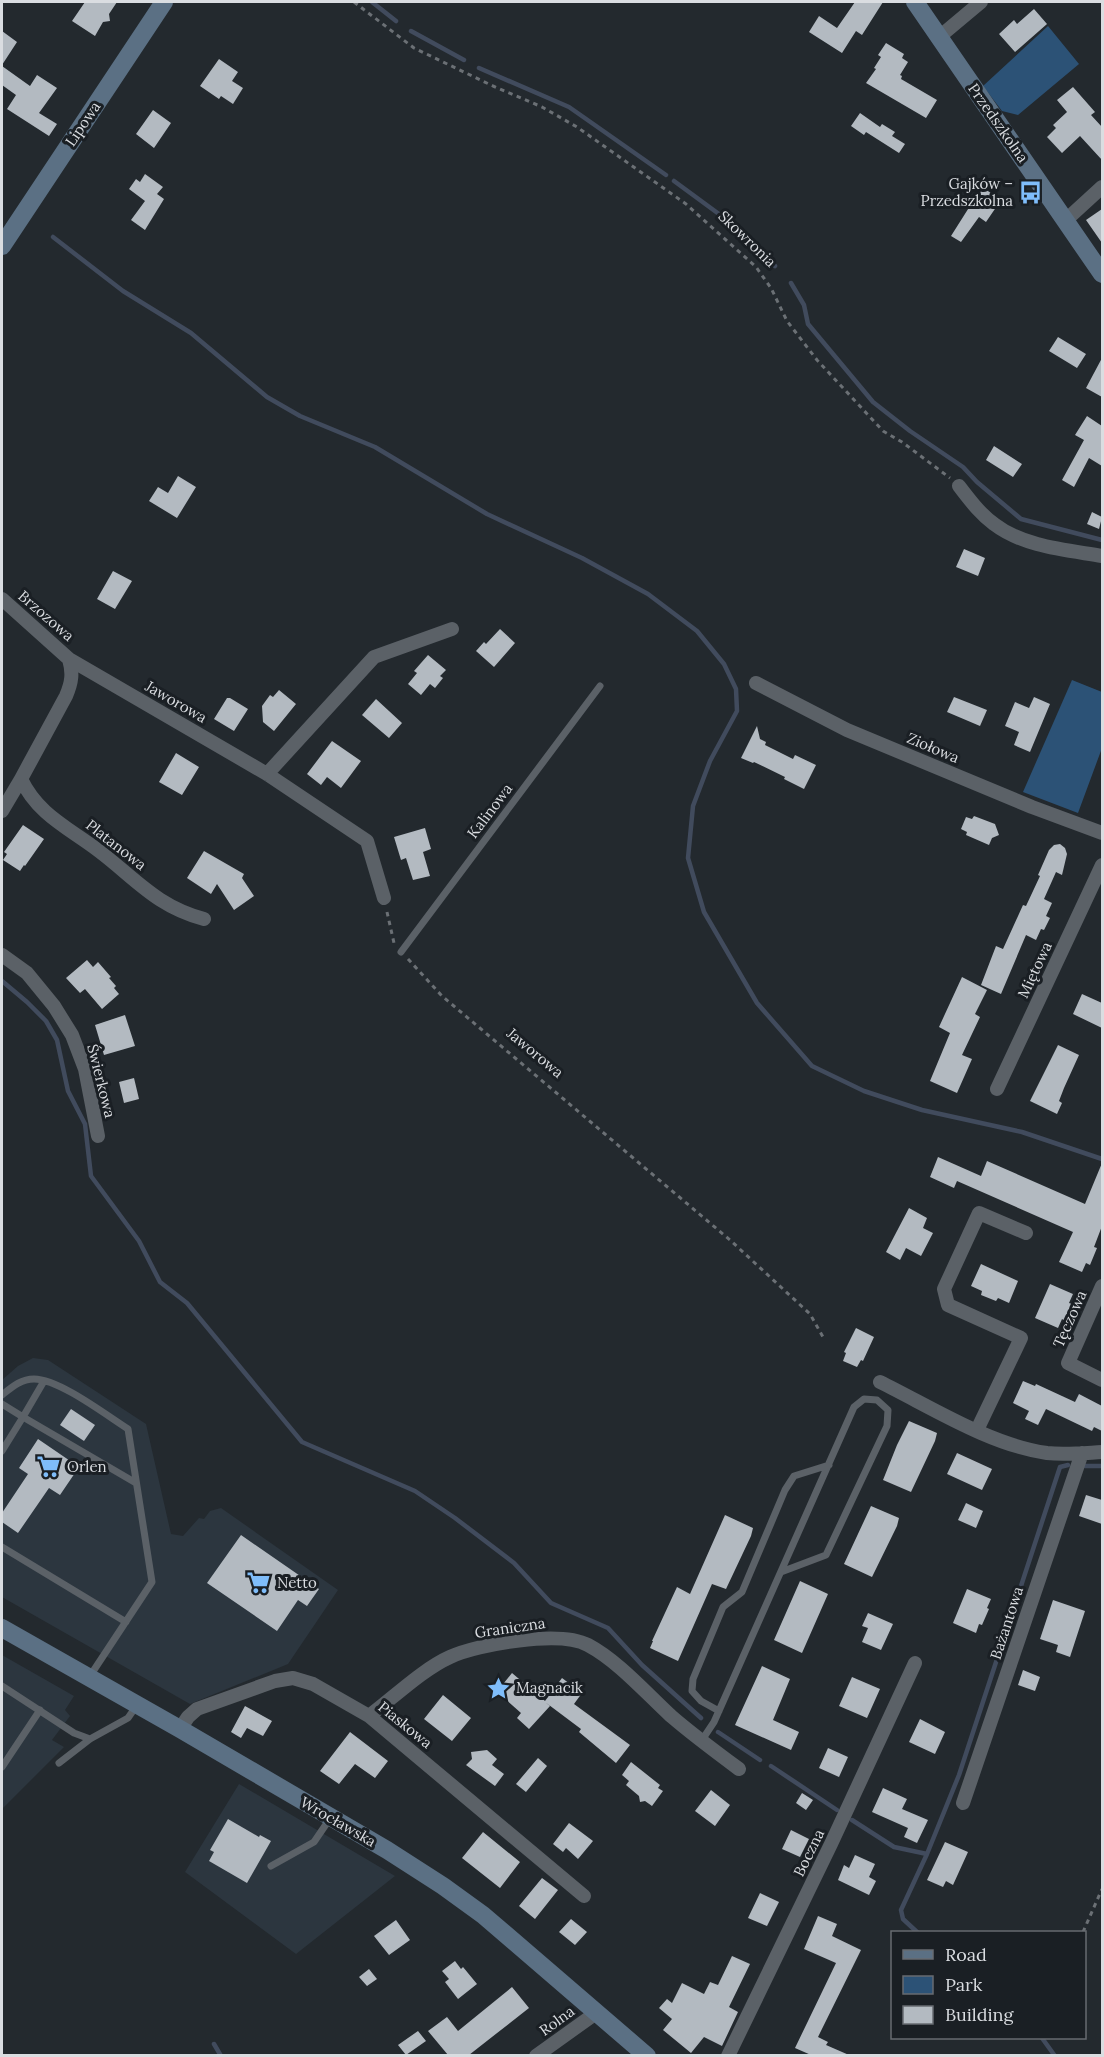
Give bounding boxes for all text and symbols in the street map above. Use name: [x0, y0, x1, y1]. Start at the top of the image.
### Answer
street label: Przedszkolna: [964, 79, 1033, 166]
street label: Lipowa: [61, 97, 105, 150]
place label: Gajków – Przedszkolna: [921, 174, 1013, 210]
bus stop icon: Gajków – Przedszkolna: [1018, 180, 1044, 206]
street label: Skowronia: [714, 206, 781, 271]
street label: Brzozowa: [14, 586, 78, 645]
street label: Jaworowa: [141, 676, 211, 727]
street label: Ziołowa: [904, 728, 962, 767]
street label: Kalinowa: [463, 779, 516, 842]
street label: Platanowa: [82, 815, 151, 874]
street label: Miętowa: [1013, 938, 1056, 1001]
street label: Jaworowa: [502, 1023, 568, 1082]
street label: Świerkowa: [83, 1042, 120, 1120]
street label: Tęczowa: [1049, 1287, 1091, 1350]
supermarket icon: Orlen: [36, 1454, 62, 1480]
place label: Orlen: [67, 1457, 107, 1476]
supermarket icon: Netto: [246, 1570, 272, 1596]
place label: Netto: [277, 1573, 317, 1592]
street label: Bażantowa: [986, 1584, 1027, 1662]
street label: Graniczna: [473, 1613, 547, 1642]
place icon: Magnacik: [485, 1675, 511, 1701]
place label: Magnacik: [516, 1678, 583, 1697]
street label: Piaskowa: [374, 1697, 436, 1752]
street label: Wrocławska: [297, 1792, 380, 1851]
street label: Boczna: [789, 1826, 828, 1880]
legend: [891, 1931, 1086, 2039]
text: Road: [945, 1943, 987, 1966]
text: Park: [945, 1973, 983, 1996]
street label: Rolna: [535, 2001, 578, 2040]
text: Building: [945, 2003, 1015, 2026]

